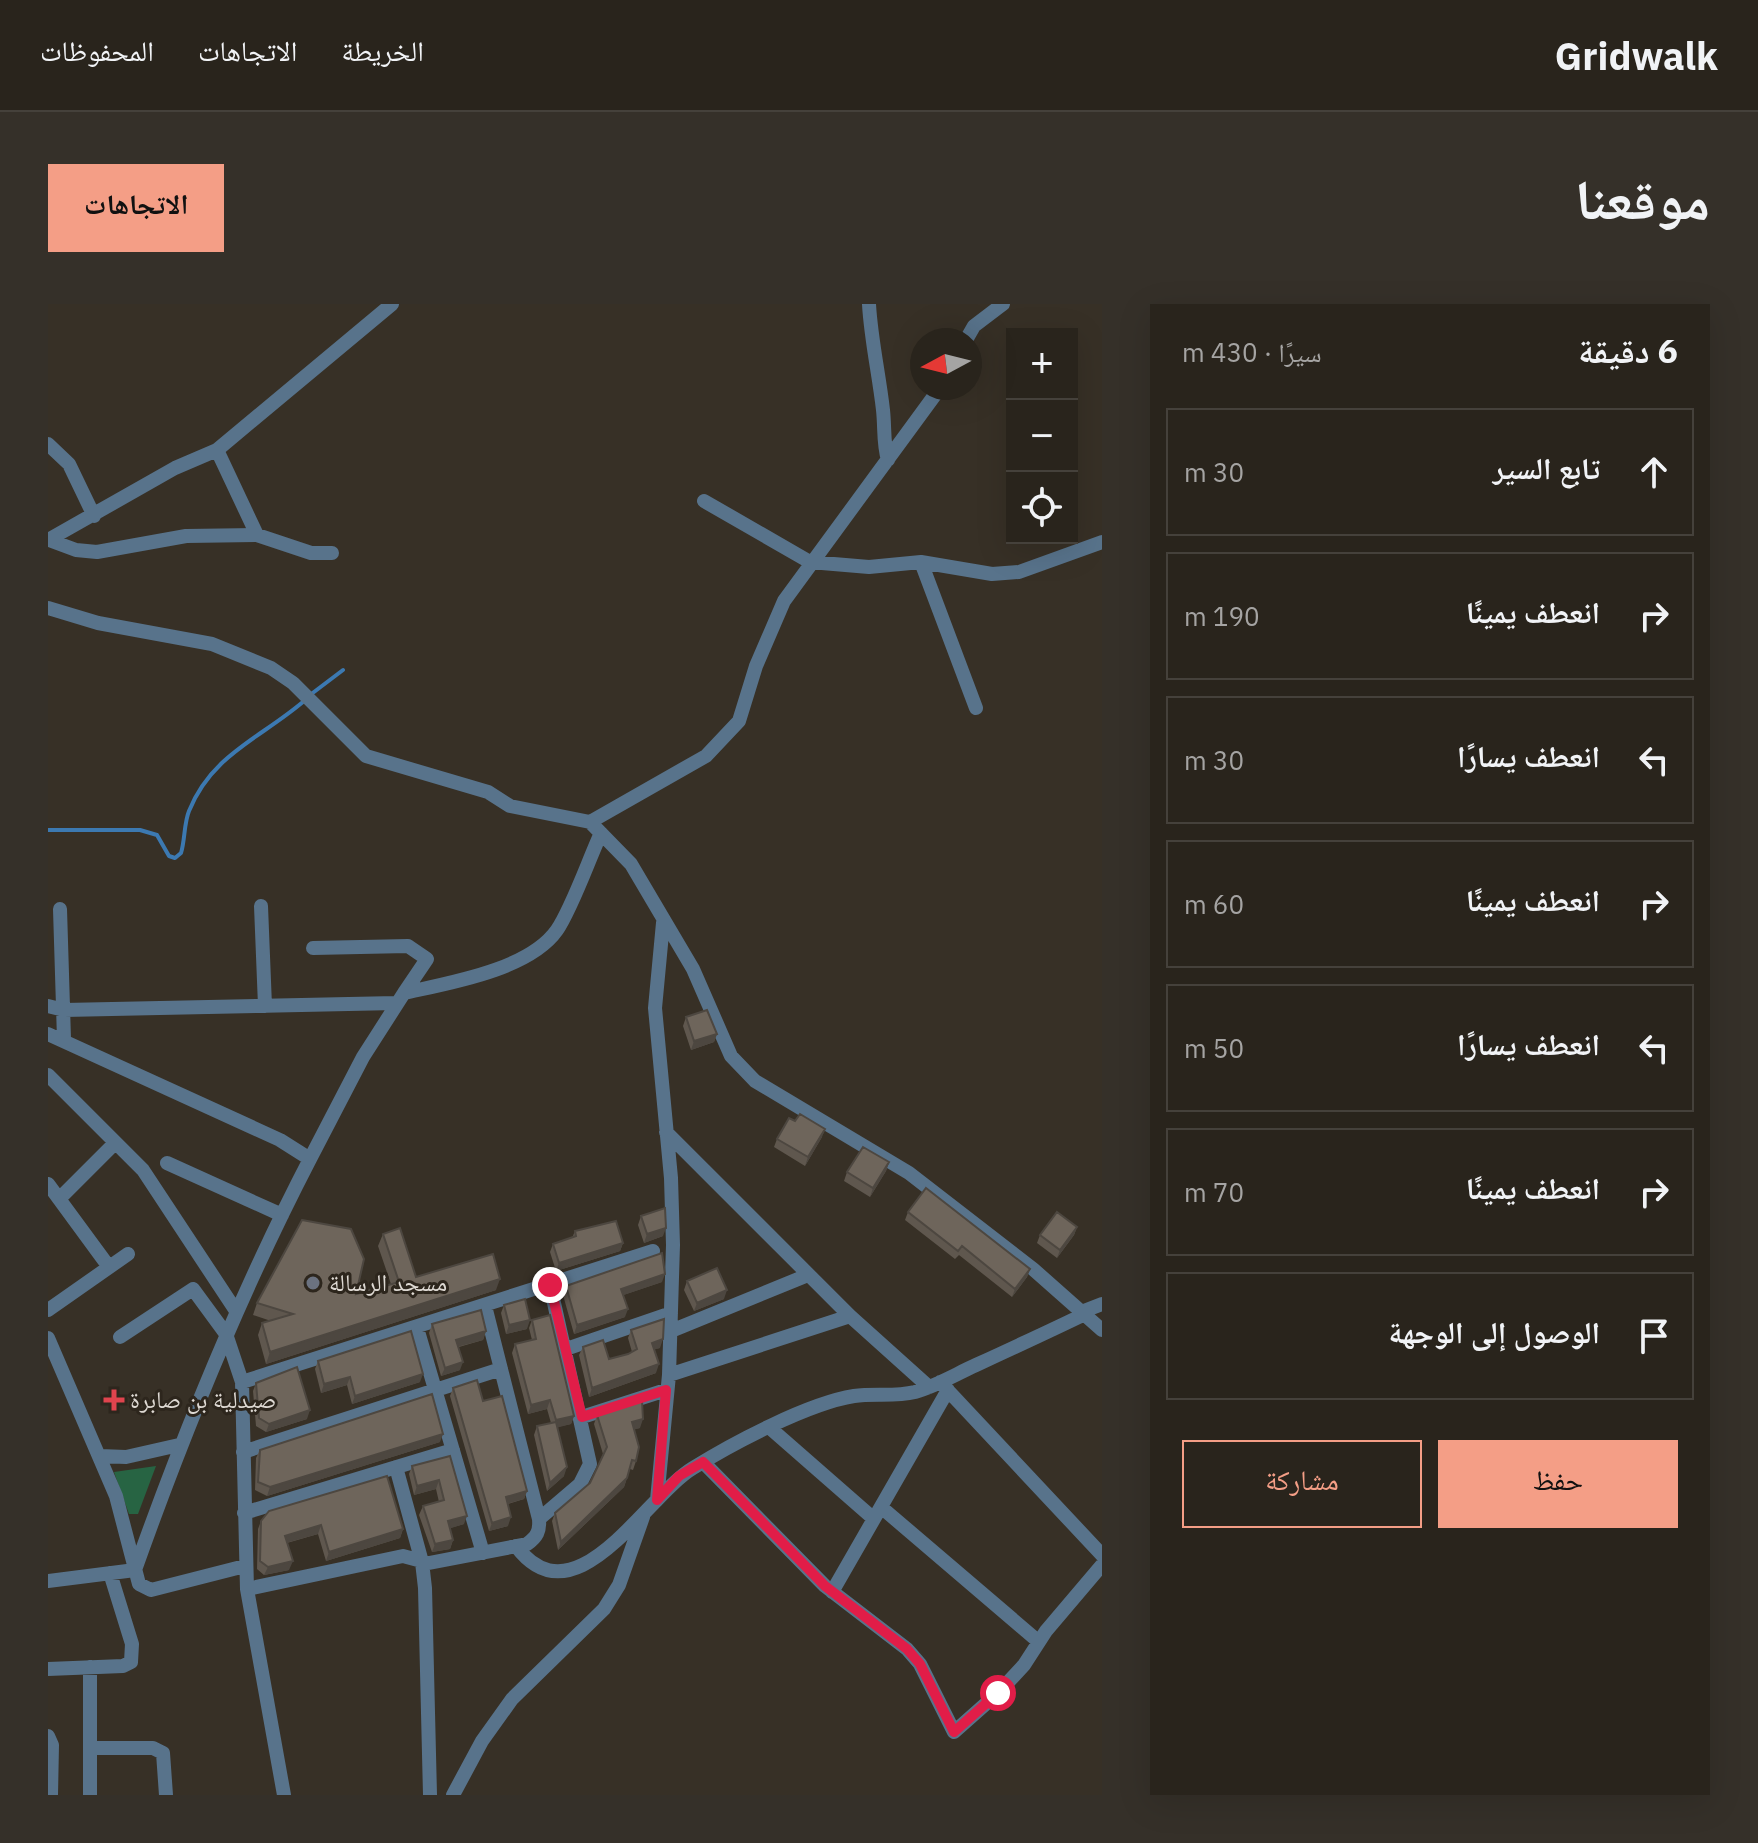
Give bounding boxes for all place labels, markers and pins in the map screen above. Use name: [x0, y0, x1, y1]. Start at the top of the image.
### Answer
place label: مسجد الرسالة: [329, 1266, 447, 1298]
marker: مسجد الرسالة: [304, 1274, 322, 1292]
place label: صيدلية بن صابرة: [130, 1383, 276, 1415]
marker: صيدلية بن صابرة: [105, 1391, 123, 1409]

